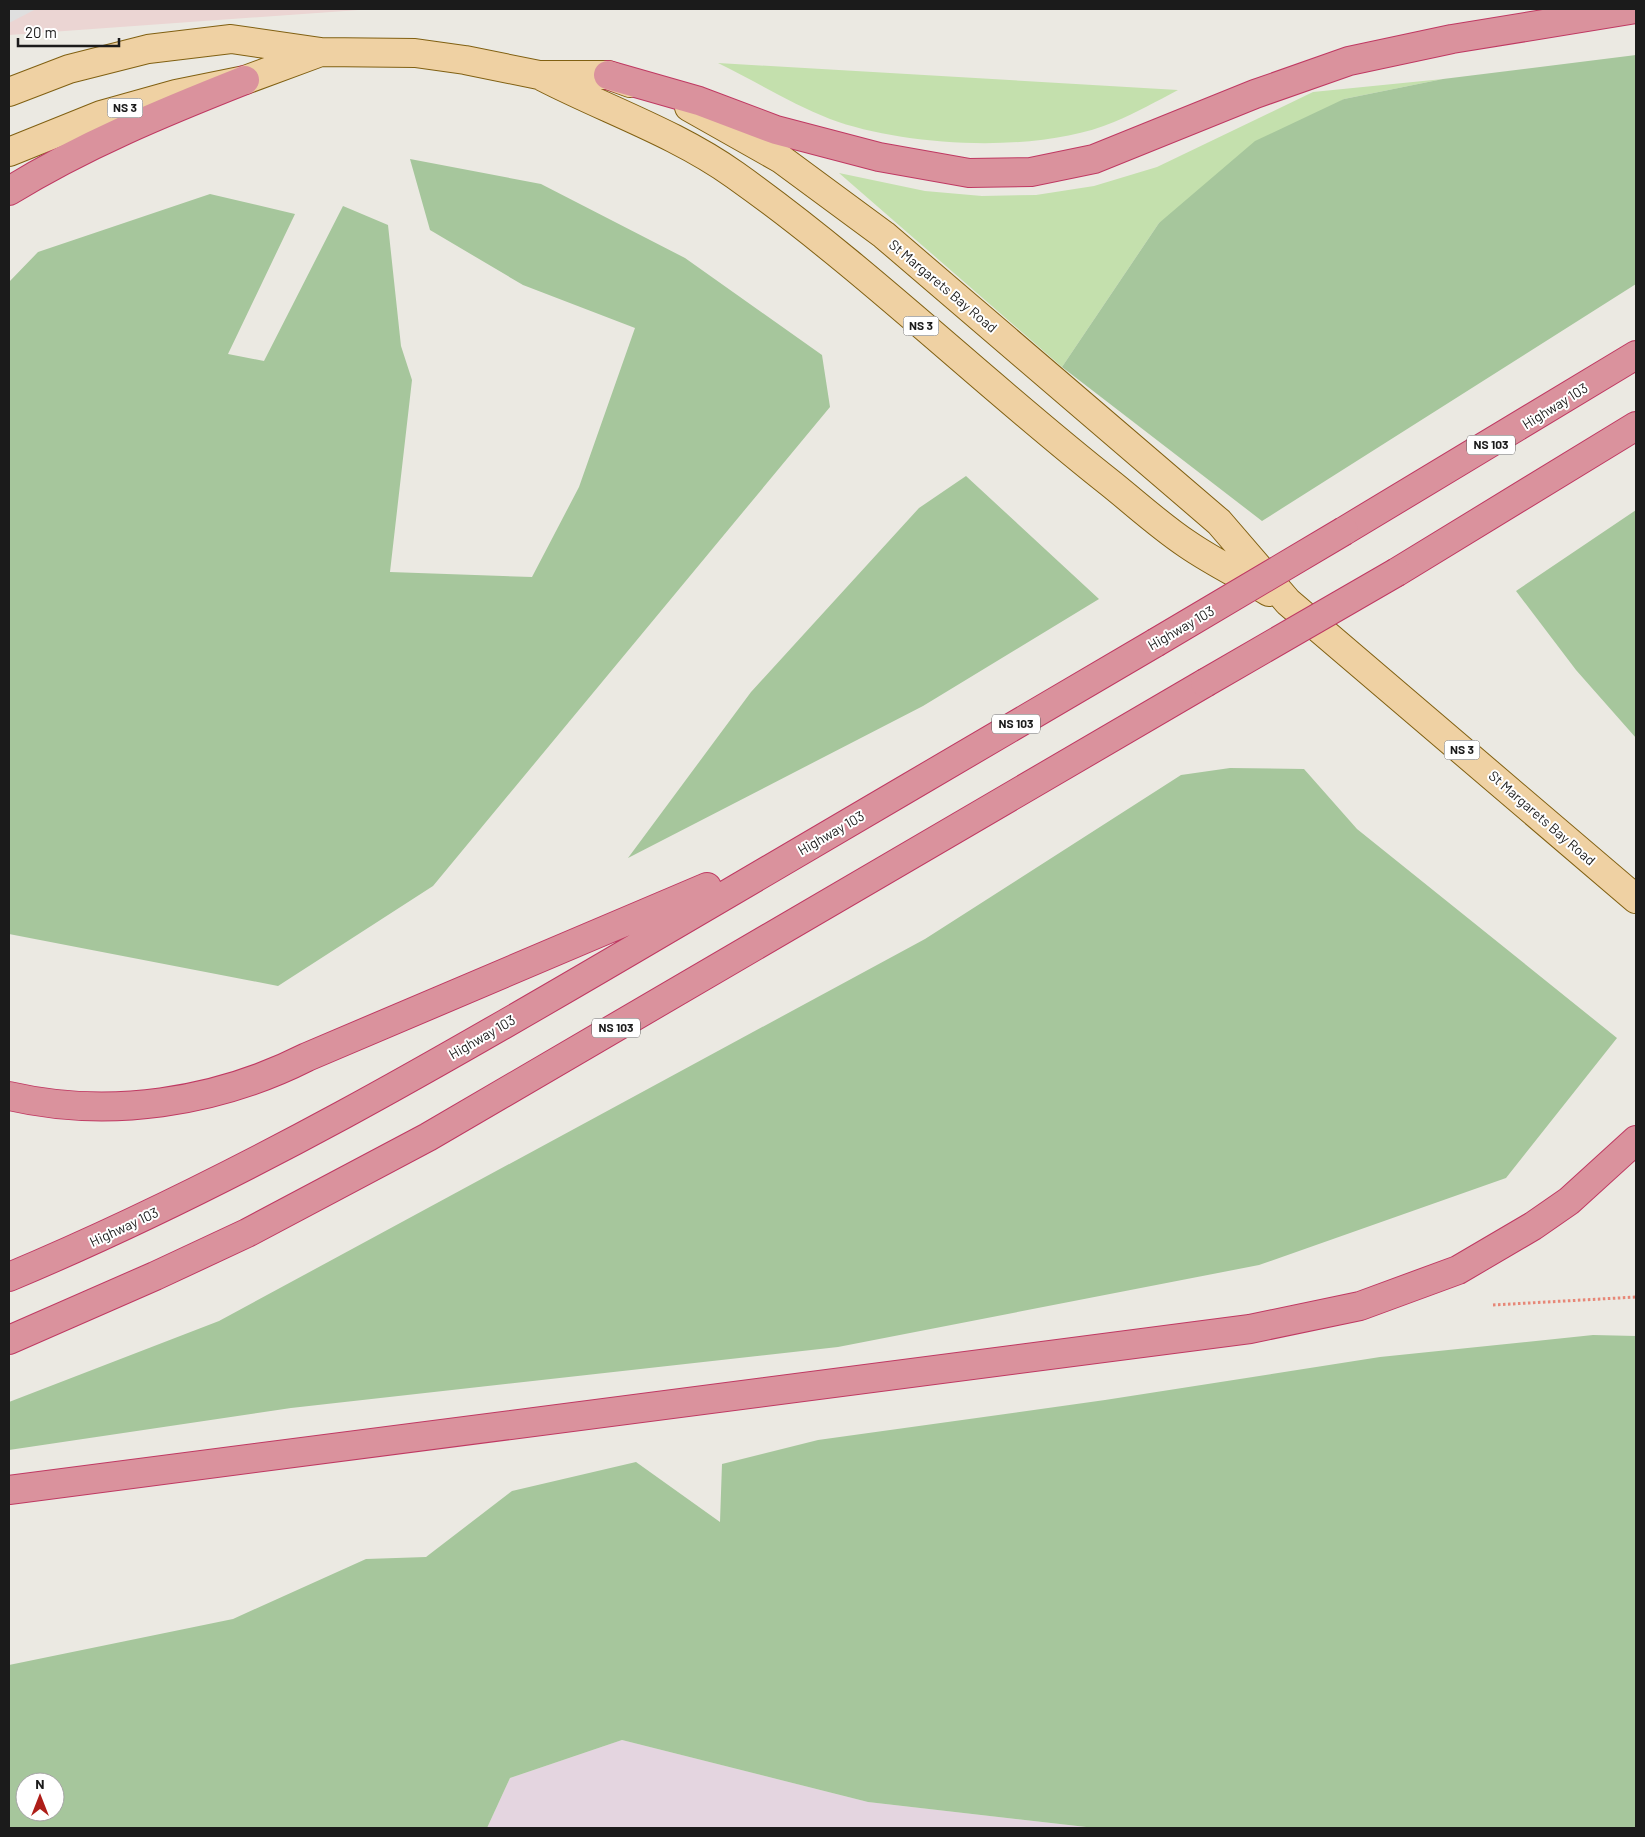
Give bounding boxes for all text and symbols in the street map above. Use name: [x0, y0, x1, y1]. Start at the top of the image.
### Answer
scale bar: [18, 15, 119, 47]
text: 20 m: [25, 23, 57, 41]
road number: NS 3: [108, 99, 142, 118]
street label: St Margarets Bay Road: [886, 235, 1001, 336]
road number: NS 3: [904, 316, 938, 336]
street label: Highway 103: [1519, 379, 1591, 432]
road number: NS 103: [1467, 436, 1515, 454]
street label: Highway 103: [1144, 602, 1217, 653]
road number: NS 103: [992, 714, 1040, 734]
road number: NS 3: [1444, 740, 1480, 760]
street label: St Margarets Bay Road: [1486, 767, 1599, 869]
street label: Highway 103: [794, 807, 867, 858]
street label: Highway 103: [445, 1011, 518, 1062]
road number: NS 103: [592, 1018, 640, 1038]
street label: Highway 103: [87, 1203, 161, 1250]
north arrow: [15, 1772, 65, 1822]
text: N: [35, 1775, 45, 1792]

